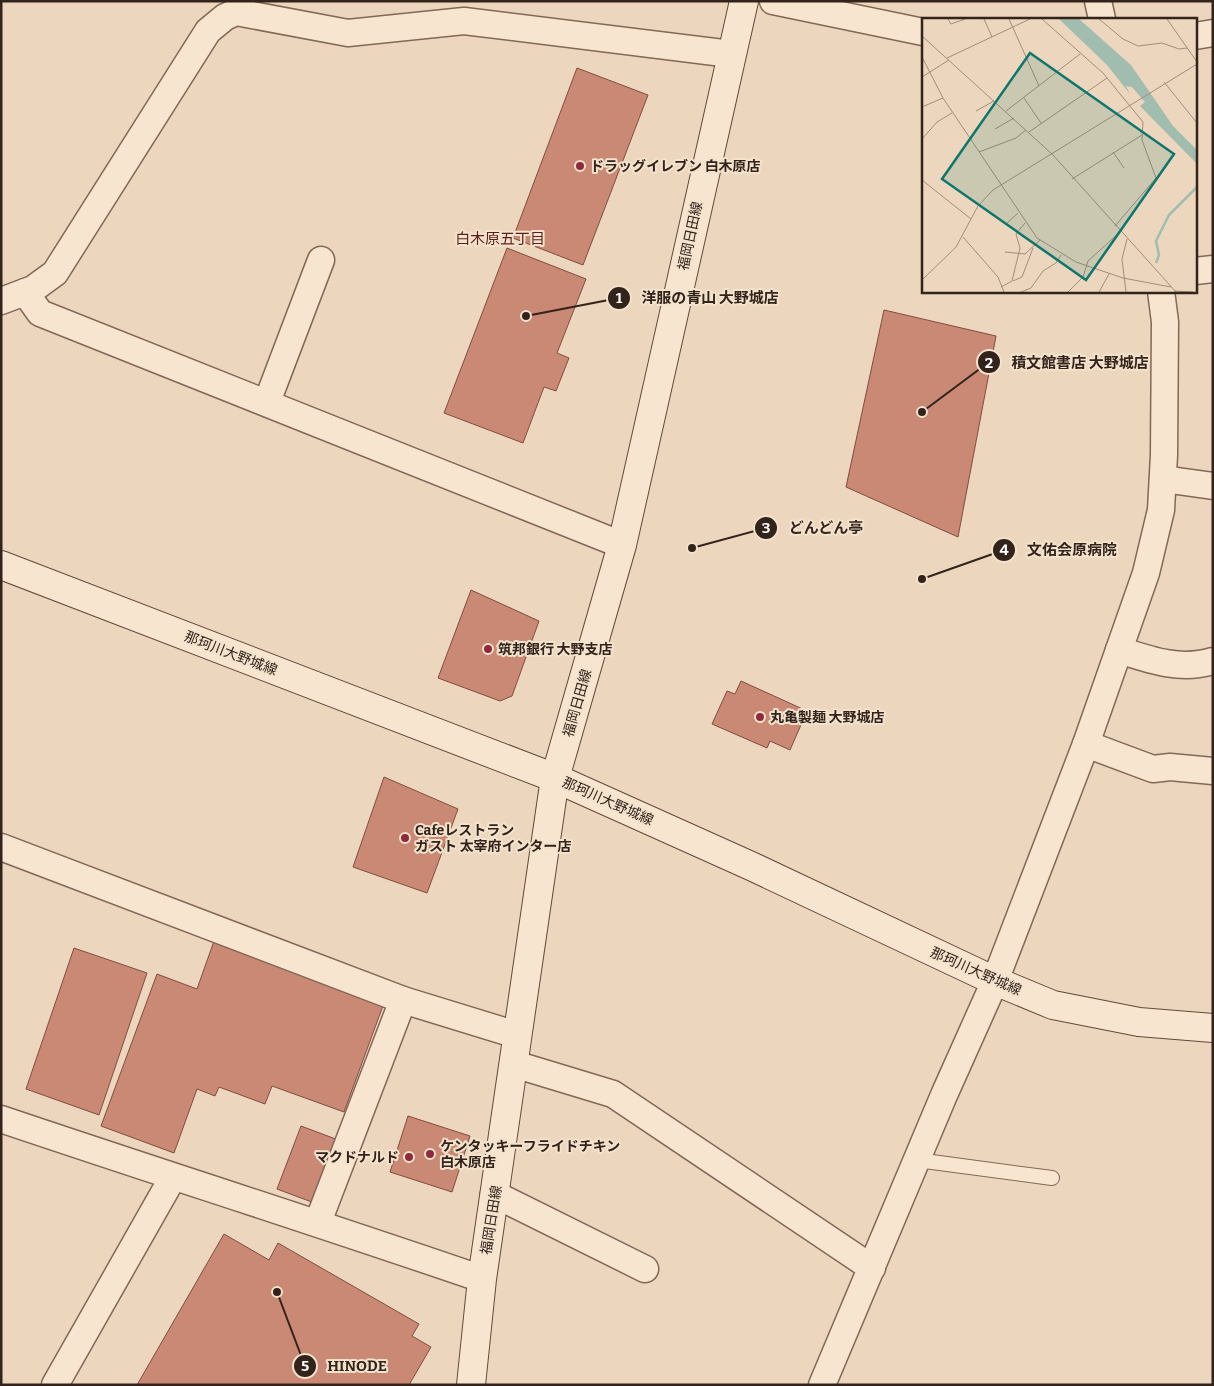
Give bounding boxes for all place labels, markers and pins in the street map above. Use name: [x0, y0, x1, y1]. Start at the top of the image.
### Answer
place label: ドラッグイレブン 白木原店: [590, 158, 761, 175]
marker: ドラッグイレブン 白木原店: [574, 160, 586, 172]
callout: 洋服の青山 大野城店: [606, 283, 789, 313]
callout: 積文館書店 大野城店: [976, 347, 1159, 377]
callout: どんどん亭: [753, 513, 873, 543]
callout: 文佑会原病院: [992, 535, 1127, 565]
place label: 筑邦銀行 大野支店: [498, 641, 613, 658]
marker: 筑邦銀行 大野支店: [482, 643, 494, 655]
place label: 丸亀製麺 大野城店: [770, 709, 885, 726]
marker: 丸亀製麺 大野城店: [754, 711, 766, 723]
place label: Cafeレストラン ガスト 太宰府インター店: [415, 822, 572, 855]
marker: Cafeレストラン ガスト 太宰府インター店: [399, 832, 411, 844]
place label: ケンタッキーフライドチキン 白木原店: [440, 1138, 620, 1171]
marker: ケンタッキーフライドチキン 白木原店: [424, 1148, 436, 1160]
place label: マクドナルド: [315, 1149, 399, 1166]
marker: マクドナルド: [403, 1151, 415, 1163]
callout: HINODE: [292, 1351, 397, 1381]

